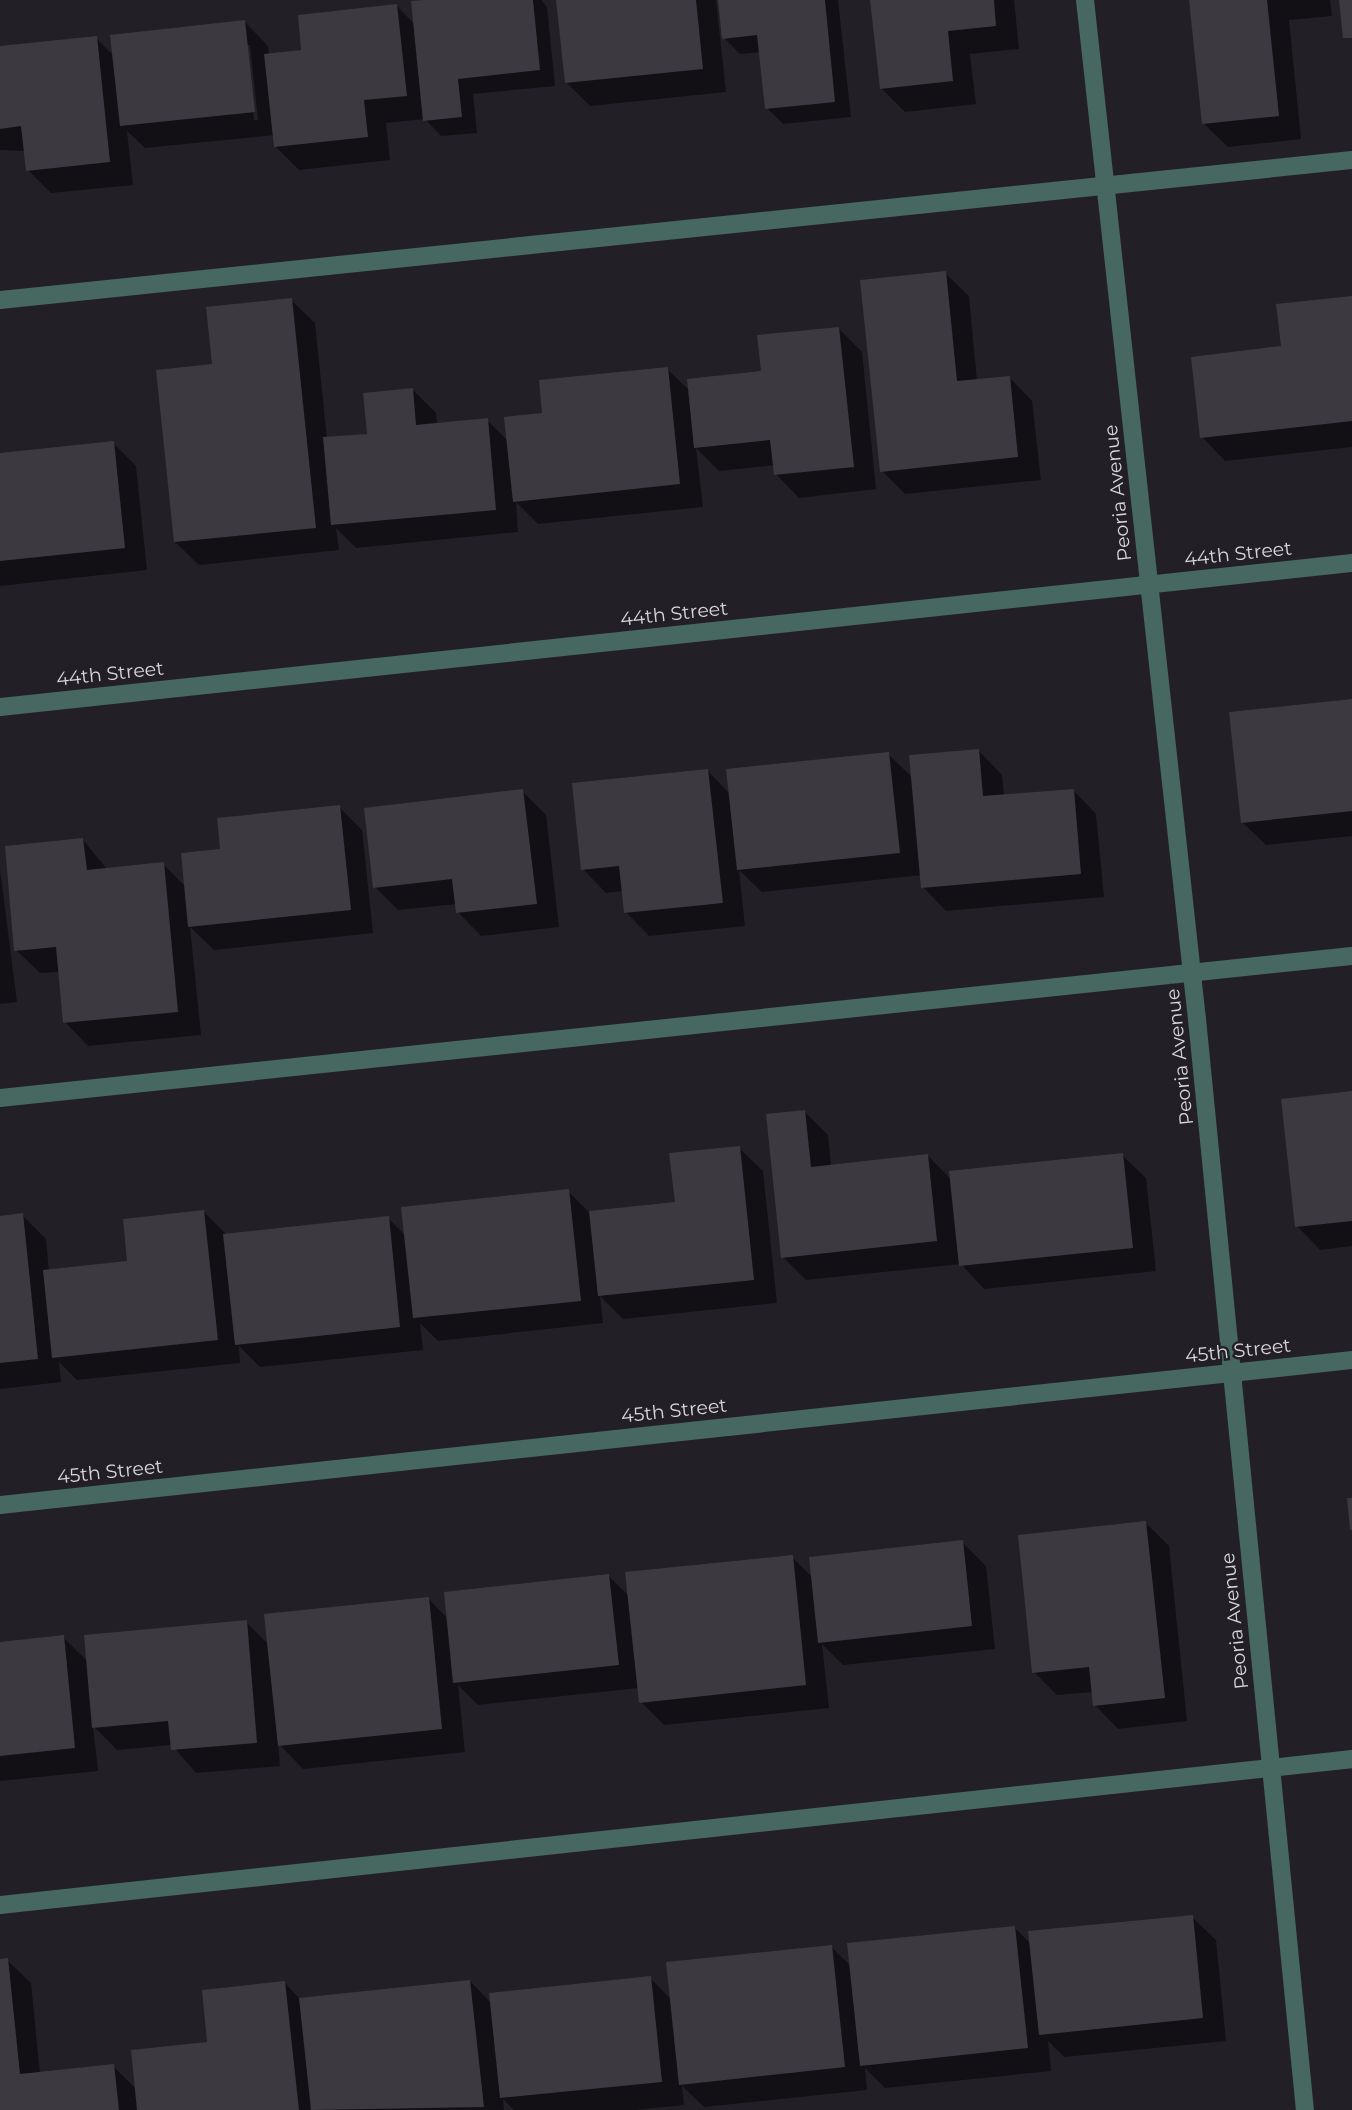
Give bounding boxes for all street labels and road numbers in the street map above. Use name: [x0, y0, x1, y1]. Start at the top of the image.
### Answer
street label: Peoria Avenue: [1099, 424, 1137, 562]
street label: 44th Street: [1183, 537, 1293, 571]
street label: 44th Street: [619, 597, 729, 631]
street label: 44th Street: [55, 657, 165, 691]
street label: Peoria Avenue: [1161, 988, 1199, 1126]
street label: 45th Street: [1184, 1334, 1292, 1368]
street label: 45th Street: [620, 1394, 728, 1428]
street label: 45th Street: [56, 1455, 164, 1489]
street label: Peoria Avenue: [1216, 1552, 1254, 1690]

